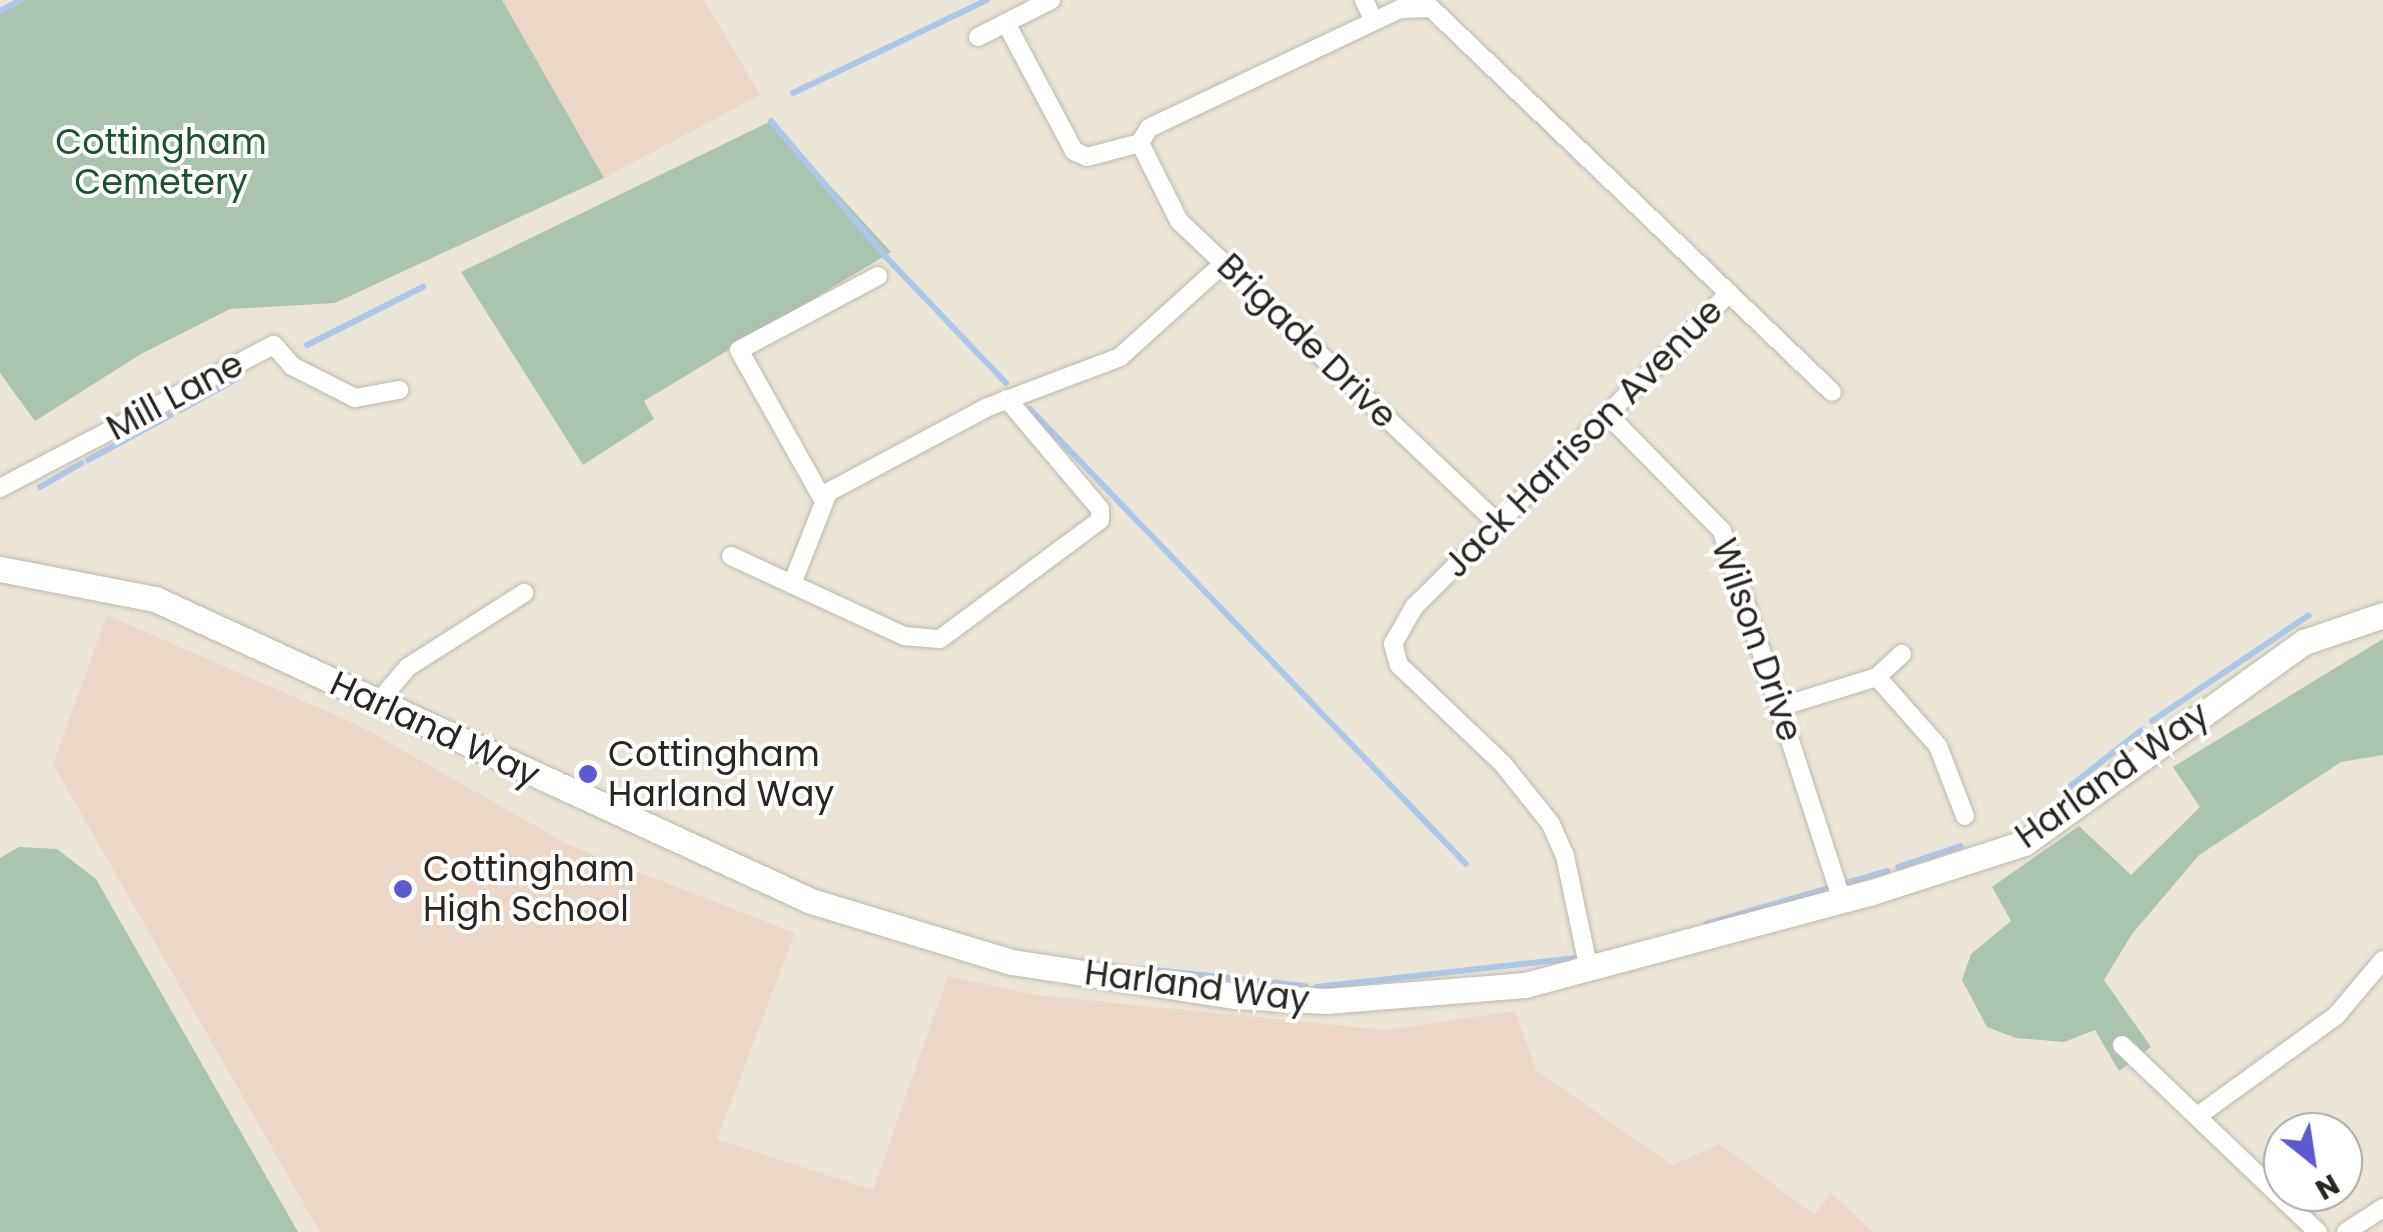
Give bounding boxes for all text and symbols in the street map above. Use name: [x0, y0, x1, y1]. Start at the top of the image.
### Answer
park label: Cottingham Cemetery: [55, 121, 267, 203]
street label: Brigade Drive: [1209, 245, 1405, 437]
street label: Jack Harrison Avenue: [1435, 290, 1731, 586]
street label: Mill Lane: [100, 343, 250, 449]
street label: Wilson Drive: [1703, 533, 1811, 747]
street label: Harland Way: [324, 662, 546, 796]
street label: Harland Way: [2007, 693, 2217, 857]
place label: Cottingham Harland Way: [608, 733, 834, 815]
marker: Cottingham Harland Way: [577, 763, 599, 785]
place label: Cottingham High School: [423, 848, 635, 930]
marker: Cottingham High School: [392, 878, 414, 900]
street label: Harland Way: [1082, 951, 1312, 1021]
north arrow: [2263, 1112, 2363, 1212]
text: N: [2308, 1165, 2346, 1209]

